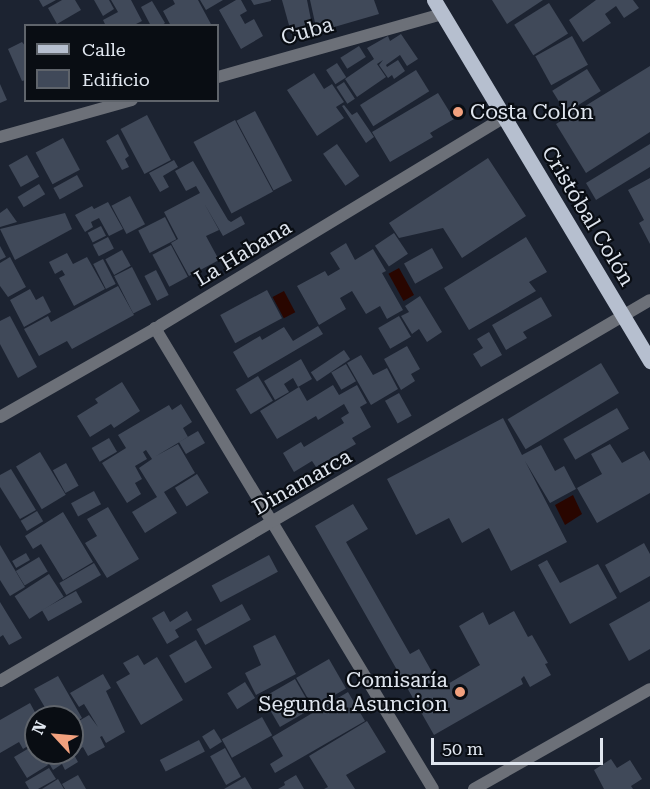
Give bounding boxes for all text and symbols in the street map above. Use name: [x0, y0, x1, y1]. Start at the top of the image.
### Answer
street label: Cuba: [278, 12, 336, 50]
legend: [24, 24, 219, 102]
text: Calle: [82, 39, 126, 60]
text: Edificio: [82, 69, 150, 90]
place label: Costa Colón: [470, 99, 593, 125]
marker: Costa Colón: [451, 105, 465, 119]
street label: Cristóbal Colón: [536, 142, 640, 290]
street label: La Habana: [190, 214, 296, 292]
street label: Dinamarca: [248, 444, 356, 520]
place label: Comisaría Segunda Asuncion: [258, 667, 448, 717]
marker: Comisaría Segunda Asuncion: [453, 685, 467, 699]
north arrow: [24, 705, 84, 765]
text: N: [28, 718, 50, 737]
scale bar: [434, 726, 606, 764]
text: 50 m: [442, 738, 483, 759]

